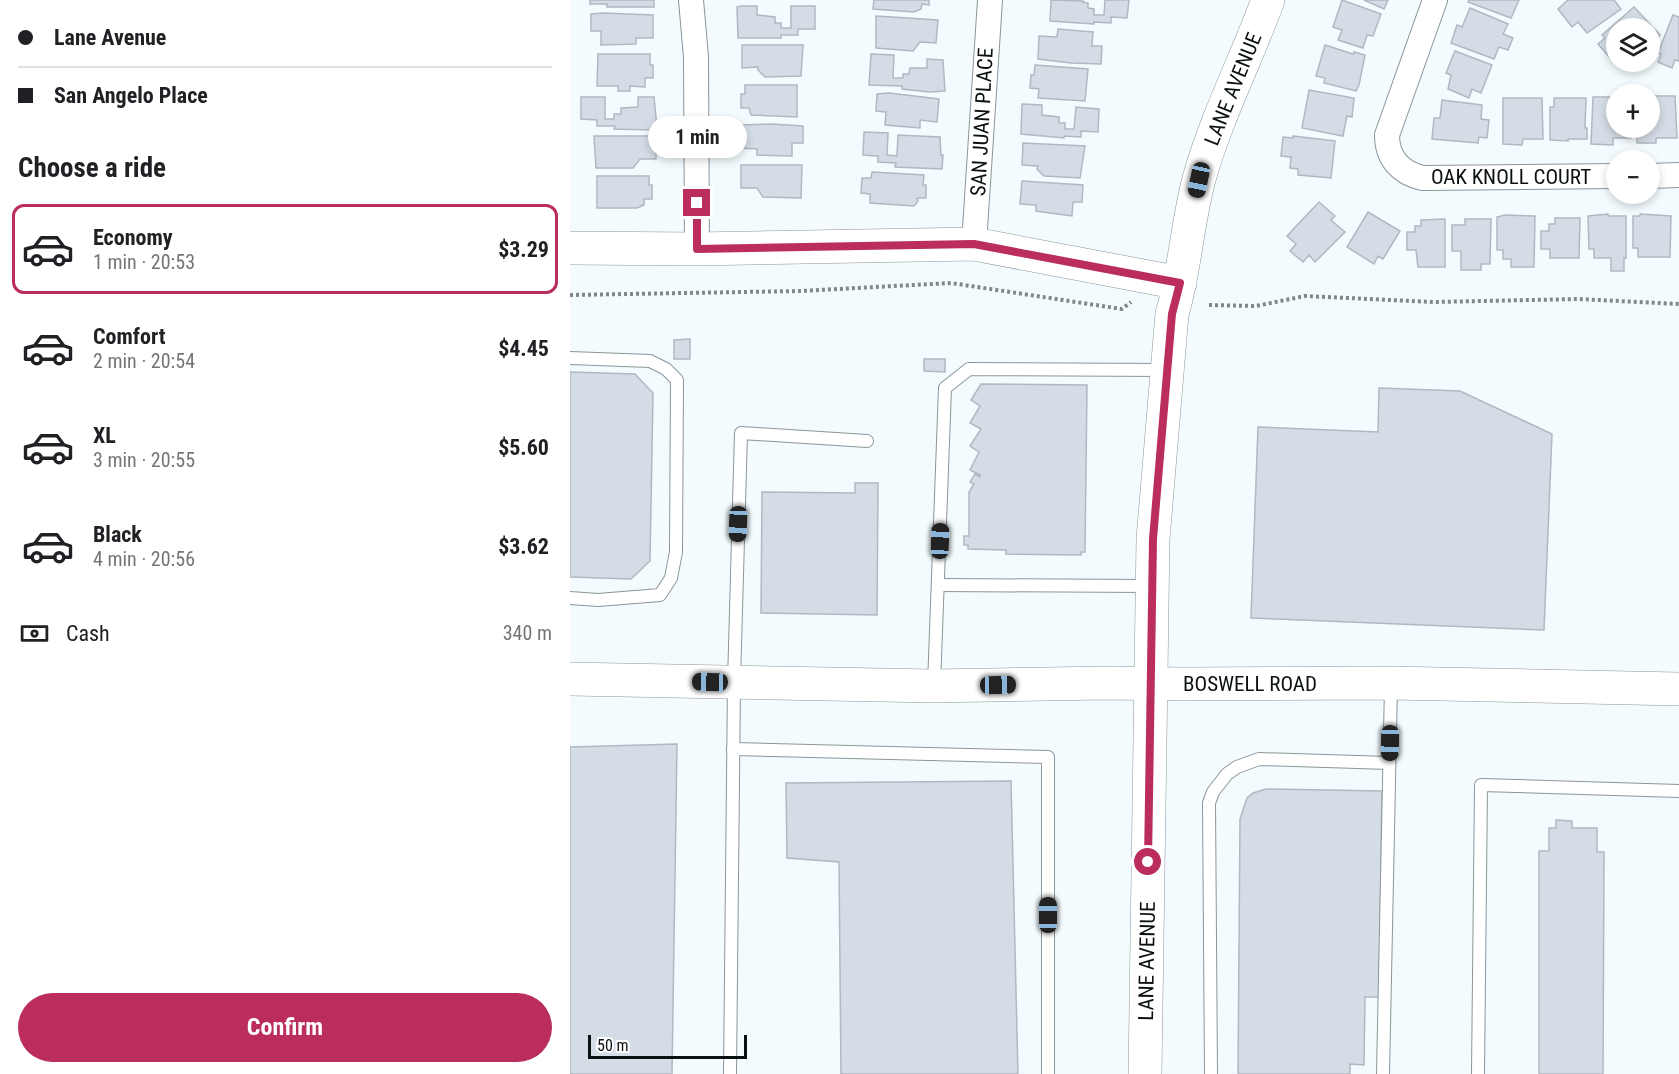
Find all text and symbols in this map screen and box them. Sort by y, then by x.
map controls [1606,18,1660,204]
button: layers [1606,18,1660,72]
text: Lane Avenue [54,25,166,50]
street label: LANE AVENUE [1200,29,1266,149]
street label: SAN JUAN PLACE [966,47,998,197]
text: San Angelo Place [54,83,208,108]
button: + [1606,84,1660,138]
callout: 1 min [648,116,746,158]
text: 1 min [675,125,720,149]
button: − [1606,150,1660,204]
text: Choose a ride [18,152,166,184]
car [1186,161,1212,199]
street label: OAK KNOLL COURT [1431,165,1591,189]
route end [683,189,710,216]
icon: car [21,222,75,276]
text: Economy [93,225,173,250]
text: $3.29 [498,237,549,262]
text: 1 min · 20:53 [93,250,195,274]
icon: car [21,321,75,375]
text: Comfort [93,324,166,349]
text: $4.45 [498,336,549,361]
text: 2 min · 20:54 [93,349,195,373]
icon: car [21,420,75,474]
text: XL [93,423,116,448]
text: $5.60 [498,435,549,460]
text: 3 min · 20:55 [93,448,195,472]
car [728,506,748,542]
icon: car [21,519,75,573]
text: Black [93,522,142,547]
car [930,523,950,559]
text: $3.62 [498,534,549,559]
text: 4 min · 20:56 [93,547,195,571]
icon: cash [18,617,51,650]
text: Cash [66,621,110,646]
text: 340 m [503,621,552,645]
street label: BOSWELL ROAD [1183,672,1317,696]
car [692,673,728,691]
car [980,676,1016,694]
car [1381,725,1399,761]
route start [1134,848,1161,875]
car [1039,897,1057,933]
street label: LANE AVENUE [1134,901,1160,1021]
button: Confirm [18,993,552,1062]
scale bar [588,1032,747,1060]
text: 50 m [597,1036,629,1055]

